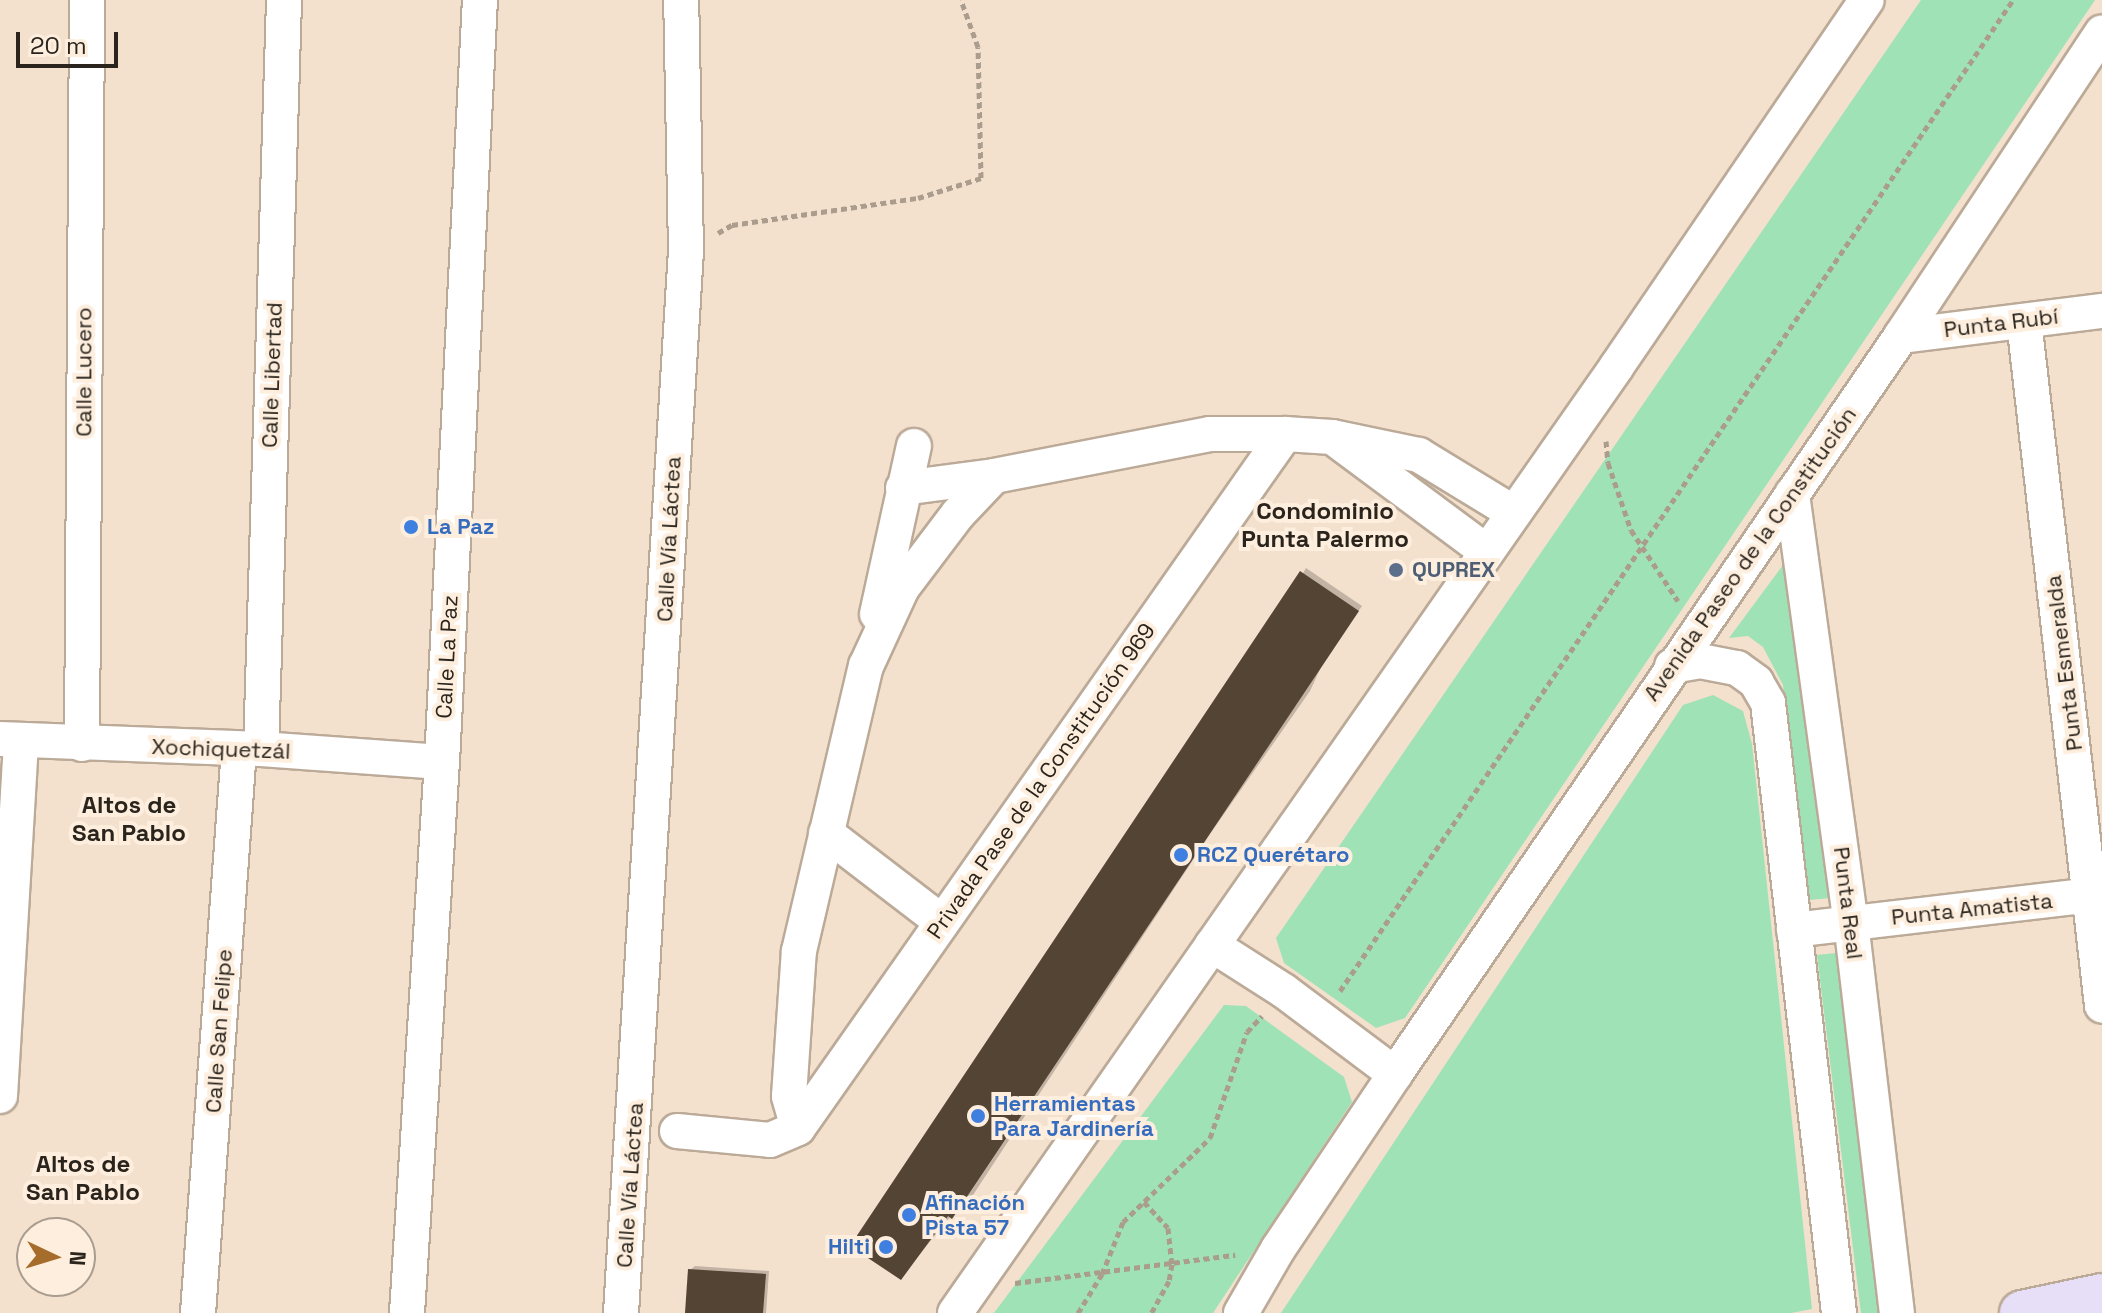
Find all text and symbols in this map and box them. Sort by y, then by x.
scale bar [20,16,122,66]
text: 20 m [30,30,87,61]
street label: Calle Libertad [256,302,288,448]
street label: Punta Rubí [1942,303,2060,343]
street label: Calle Lucero [71,307,97,437]
street label: Avenida Paseo de la Constitución [1638,402,1862,706]
street label: Calle Vía Láctea [651,455,687,623]
district label: Condominio Punta Palermo [1241,497,1409,553]
place label: La Paz [427,514,494,540]
marker: La Paz [402,518,420,536]
place label: QUPREX [1412,557,1495,583]
marker: QUPREX [1387,561,1405,579]
street label: Punta Esmeralda [2040,574,2088,752]
street label: Calle La Paz [431,595,463,719]
street label: Privada Pase de la Constitución 969 [922,618,1160,944]
street label: Xochiquetzál [151,733,291,765]
district label: Altos de San Pablo [72,791,186,847]
place label: RCZ Querétaro [1197,842,1350,868]
street label: Punta Real [1828,845,1868,961]
marker: RCZ Querétaro [1172,846,1190,864]
street label: Punta Amatista [1890,887,2054,931]
street label: Calle San Felipe [200,948,238,1114]
place label: Herramientas Para Jardinería [994,1090,1154,1142]
street label: Calle Vía Láctea [611,1101,649,1269]
marker: Herramientas Para Jardinería [969,1107,987,1125]
district label: Altos de San Pablo [26,1150,140,1206]
place label: Afinación Pista 57 [925,1189,1025,1240]
marker: Afinación Pista 57 [900,1206,918,1224]
north arrow [16,1217,96,1297]
place label: Hilti [828,1234,870,1260]
marker: Hilti [877,1238,895,1256]
text: N [63,1250,92,1267]

